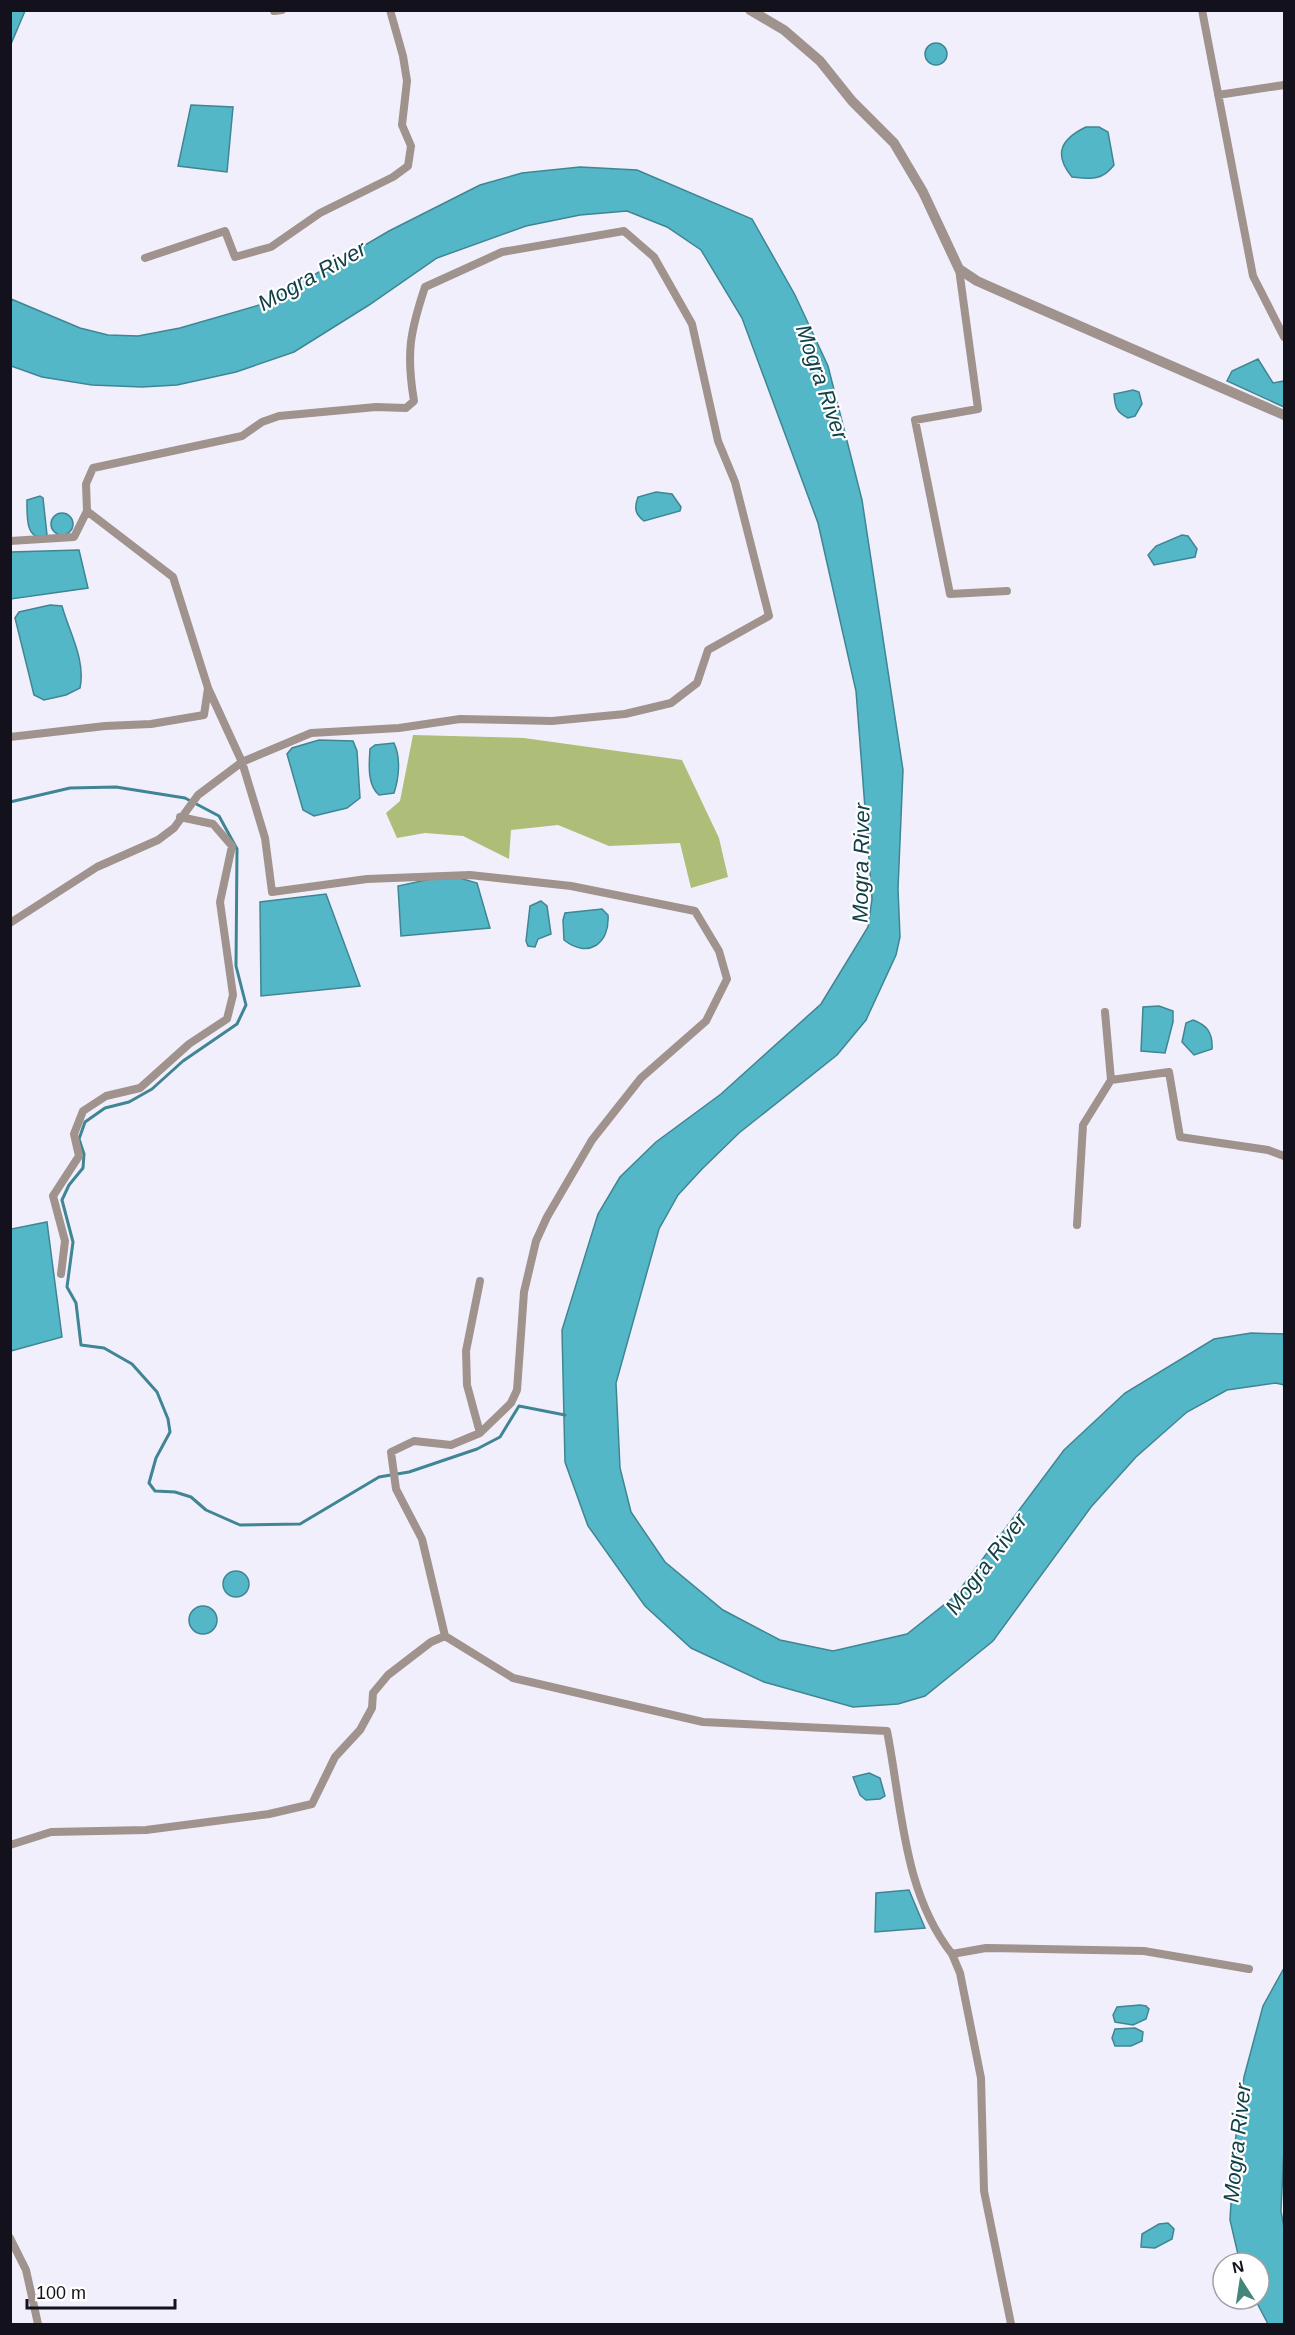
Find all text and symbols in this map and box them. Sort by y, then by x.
water label: Mogra River [254,235,372,316]
water label: Mogra River [791,321,854,444]
water label: Mogra River [847,801,875,923]
water label: Mogra River [940,1507,1033,1619]
water label: Mogra River [1218,2080,1256,2204]
north arrow [1211,2251,1271,2311]
text: N [1231,2257,1245,2276]
scale bar [27,2272,176,2310]
text: 100 m [36,2283,86,2303]

